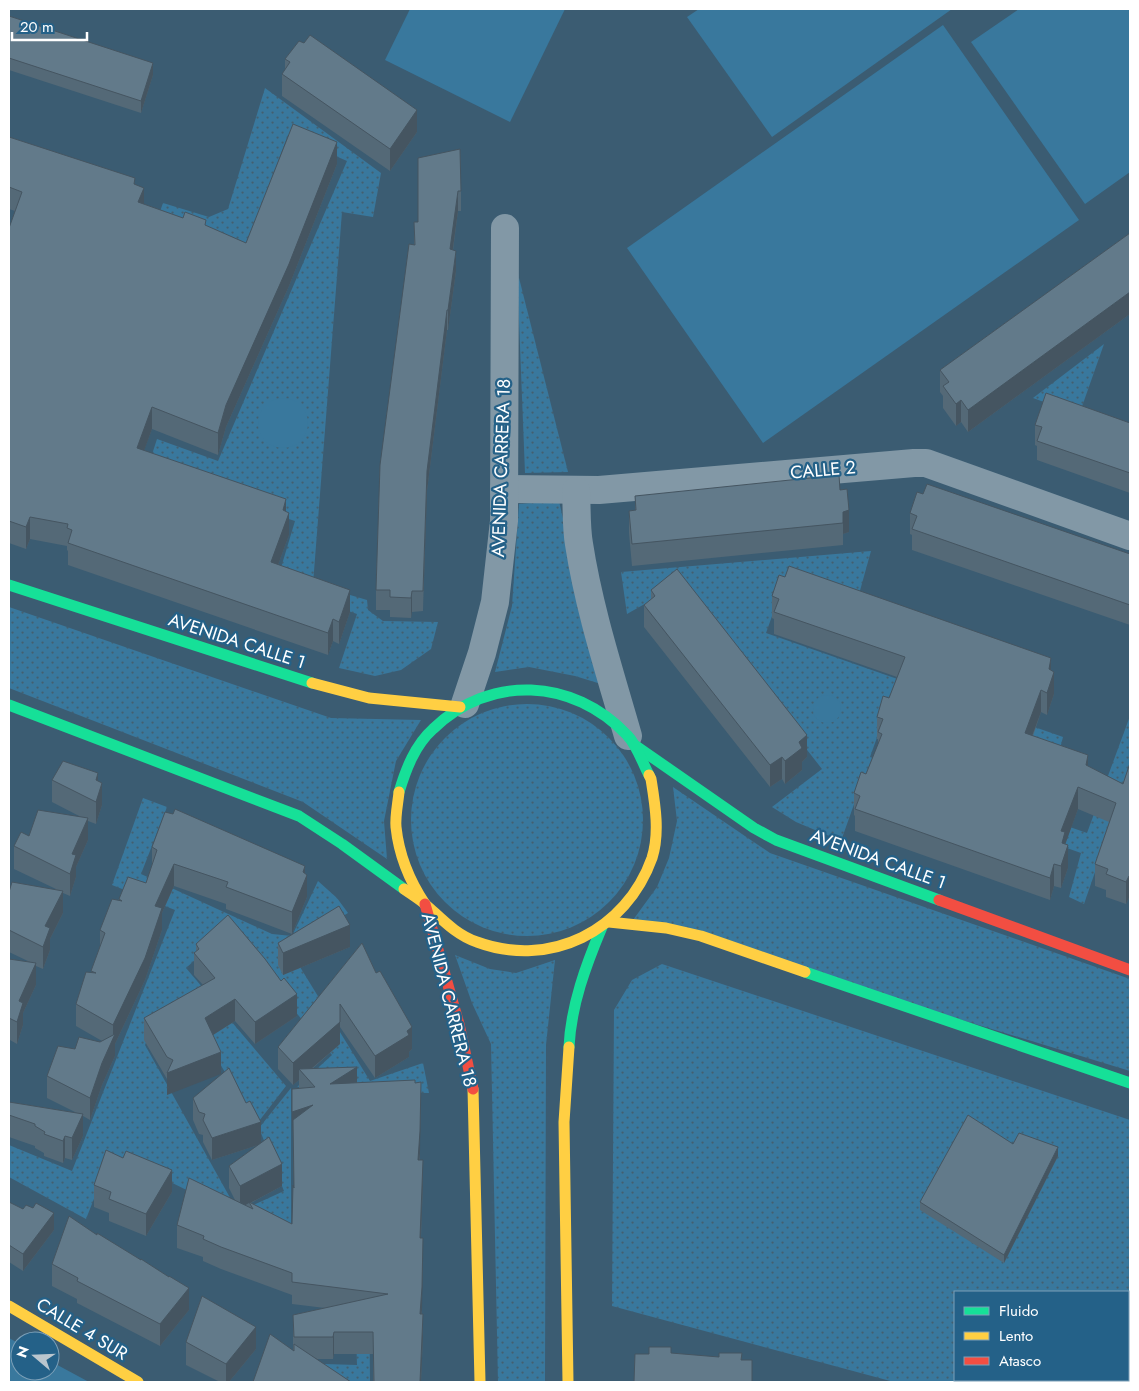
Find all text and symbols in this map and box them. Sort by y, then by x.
scale bar [12,10,88,42]
text: 20 m [20,16,54,38]
street label: AVENIDA CARRERA 18 [485,378,517,558]
street label: CALLE 2 [789,454,857,486]
street label: AVENIDA CALLE 1 [165,607,309,675]
street label: AVENIDA CALLE 1 [806,822,950,896]
street label: AVENIDA CARRERA 18 [415,910,483,1090]
street label: CALLE 4 SUR [31,1291,133,1367]
legend [954,1291,1129,1381]
text: Fluido [999,1300,1038,1322]
text: Lento [999,1325,1033,1347]
north arrow [10,1331,60,1381]
text: N [11,1343,34,1360]
text: Atasco [999,1350,1041,1372]

